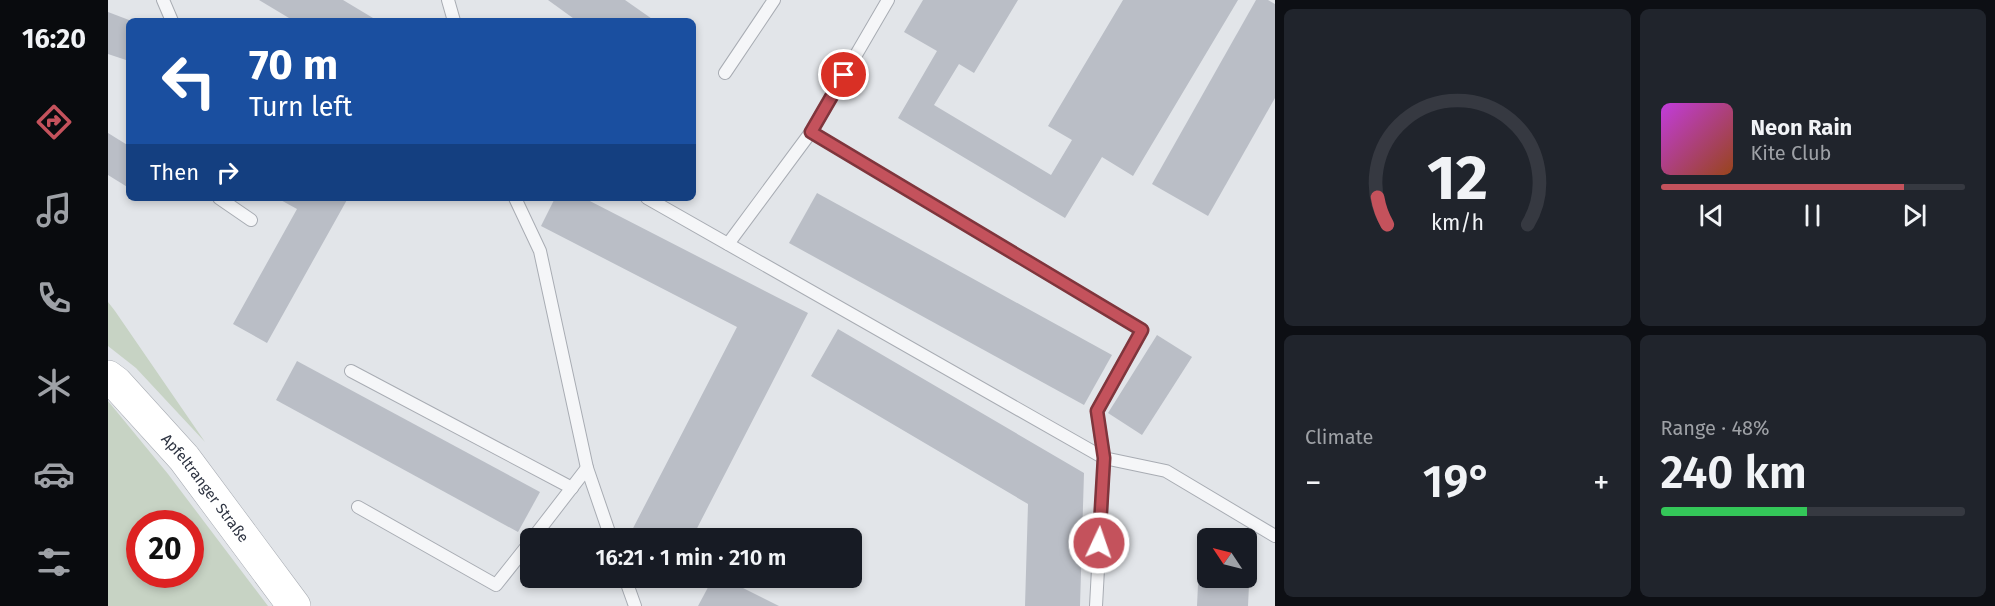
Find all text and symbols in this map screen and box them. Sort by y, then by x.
text: 16:20 [22,23,86,55]
text: 70 m [249,40,338,90]
icon: left [150,42,228,120]
pin [818,49,869,100]
icon: arrive [827,58,860,91]
text: Turn left [249,91,352,123]
icon: directions [33,101,75,143]
text: Neon Rain [1751,114,1852,141]
text: 12 [1427,141,1488,216]
text: Kite Club [1751,141,1831,165]
icon: right [211,156,244,189]
text: Then [150,159,199,186]
icon: music [33,189,75,231]
icon: previous [1695,199,1728,232]
icon: pause [1796,199,1829,232]
icon: next [1898,199,1931,232]
text: km/h [1431,210,1484,236]
icon: phone [33,277,75,319]
icon: climate [33,365,75,407]
text: Range · 48% [1661,416,1770,440]
text: Climate [1305,425,1373,449]
street label: Apfeltranger Straße [158,430,253,546]
text: 240 km [1661,446,1807,500]
icon: car [33,453,75,495]
text: 19° [1423,455,1492,509]
text: − [1305,463,1322,503]
text: + [1593,463,1610,503]
speed limit sign: 20 [126,510,204,588]
position arrow [1067,511,1131,575]
north arrow [1197,528,1257,588]
map controls [1197,528,1257,588]
icon: filters [33,541,75,583]
text: 16:21 · 1 min · 210 m [596,544,786,571]

